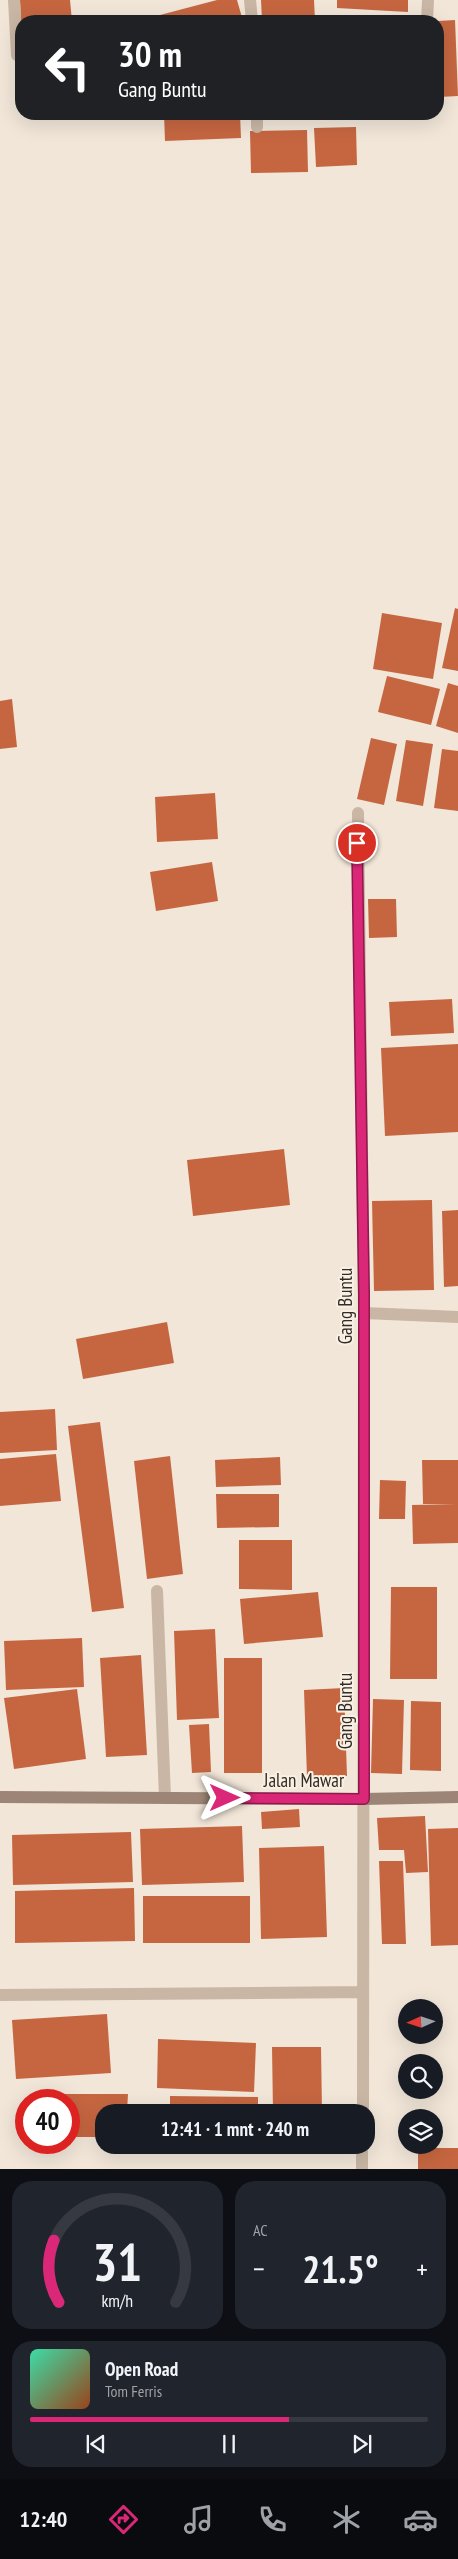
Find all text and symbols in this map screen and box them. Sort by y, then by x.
text: 30 m [118,31,182,77]
icon: left [35,35,100,100]
text: Gang Buntu [118,75,207,103]
pin [336,822,378,864]
icon: arrive [343,829,371,857]
street label: Gang Buntu [333,1268,357,1344]
street label: Gang Buntu [333,1673,357,1749]
street label: Jalan Mawar [263,1768,345,1792]
position arrow [198,1771,250,1823]
north arrow [398,1999,442,2044]
map controls [398,1999,443,2154]
button: search [398,2054,443,2099]
speed limit sign: 40 [15,2089,80,2154]
button: layers [398,2109,443,2154]
text: 12:41 · 1 mnt · 240 m [161,2117,309,2141]
text: AC [253,2220,268,2240]
text: 31 [93,2228,142,2295]
text: 21.5° [302,2244,379,2293]
text: − [253,2250,265,2287]
text: + [416,2250,428,2287]
text: km/h [102,2289,133,2312]
text: Open Road [105,2357,178,2381]
text: Tom Ferris [105,2381,162,2401]
icon: previous [82,2430,110,2458]
icon: pause [215,2430,243,2458]
icon: next [348,2430,376,2458]
icon: directions [106,2502,141,2537]
icon: music [181,2502,216,2537]
icon: phone [255,2502,290,2537]
icon: climate [329,2502,364,2537]
icon: car [403,2502,438,2537]
text: 12:40 [20,2505,67,2533]

